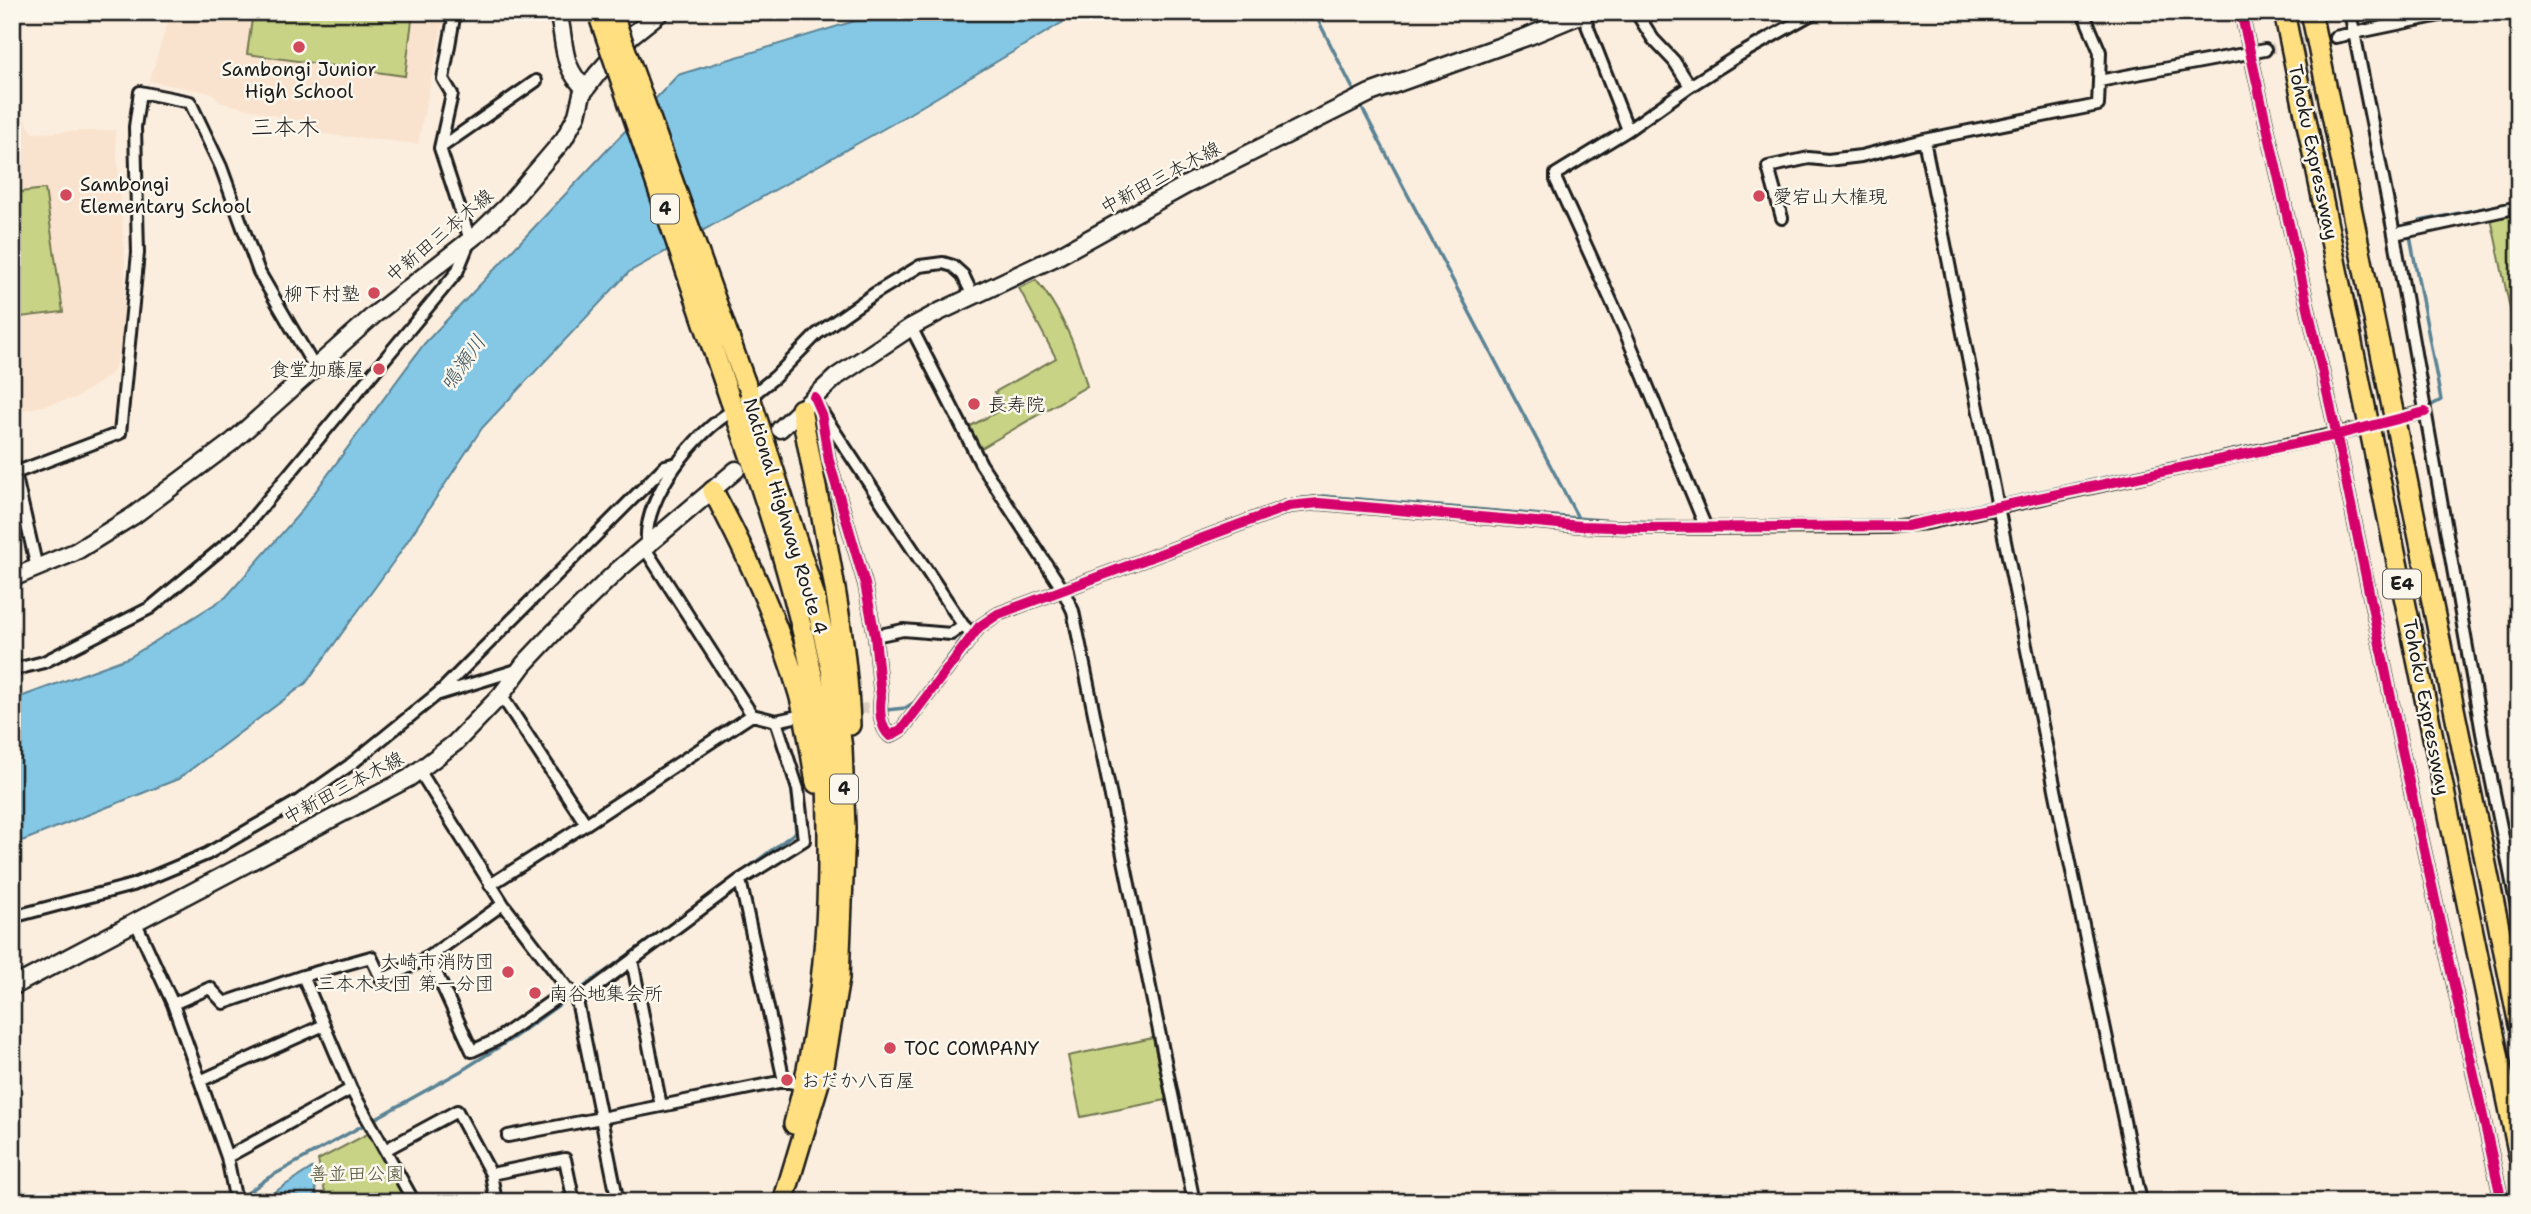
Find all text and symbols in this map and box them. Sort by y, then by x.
marker: Sambongi Junior High School [291,39,307,55]
place label: Sambongi Junior High School [222,57,376,104]
street label: Tohoku Expressway [2283,62,2344,242]
district label: 三本木 [251,112,320,142]
street label: 中新田三本木線 [1096,135,1225,220]
place label: Sambongi Elementary School [80,172,251,219]
street label: 中新田三本木線 [380,183,498,288]
place label: 愛宕山大権現 [1773,184,1887,209]
marker: Sambongi Elementary School [58,187,74,203]
marker: 愛宕山大権現 [1751,188,1767,204]
road number: 4 [651,194,679,224]
place label: 柳下村塾 [284,281,360,306]
marker: 柳下村塾 [366,285,382,301]
water label: 鳴瀬川 [433,329,493,397]
place label: 食堂加藤屋 [270,357,365,382]
marker: 食堂加藤屋 [371,361,387,377]
place label: 長寿院 [988,392,1045,417]
street label: National Highway Route 4 [738,395,833,637]
marker: 長寿院 [966,396,982,412]
road number: E4 [2383,570,2421,598]
street label: Tohoku Expressway [2397,617,2456,797]
street label: 中新田三本木線 [279,745,408,830]
road number: 4 [830,774,858,804]
place label: 大崎市消防団 三本木支団 第一分団 [317,949,494,996]
marker: 大崎市消防団 三本木支団 第一分団 [500,964,516,980]
place label: 南谷地集会所 [549,981,663,1006]
marker: 南谷地集会所 [527,985,543,1001]
place label: TOC COMPANY [904,1036,1040,1061]
marker: TOC COMPANY [882,1040,898,1056]
place label: おだか八百屋 [801,1068,915,1093]
marker: おだか八百屋 [779,1072,795,1088]
park label: 善並田公園 [309,1161,405,1186]

